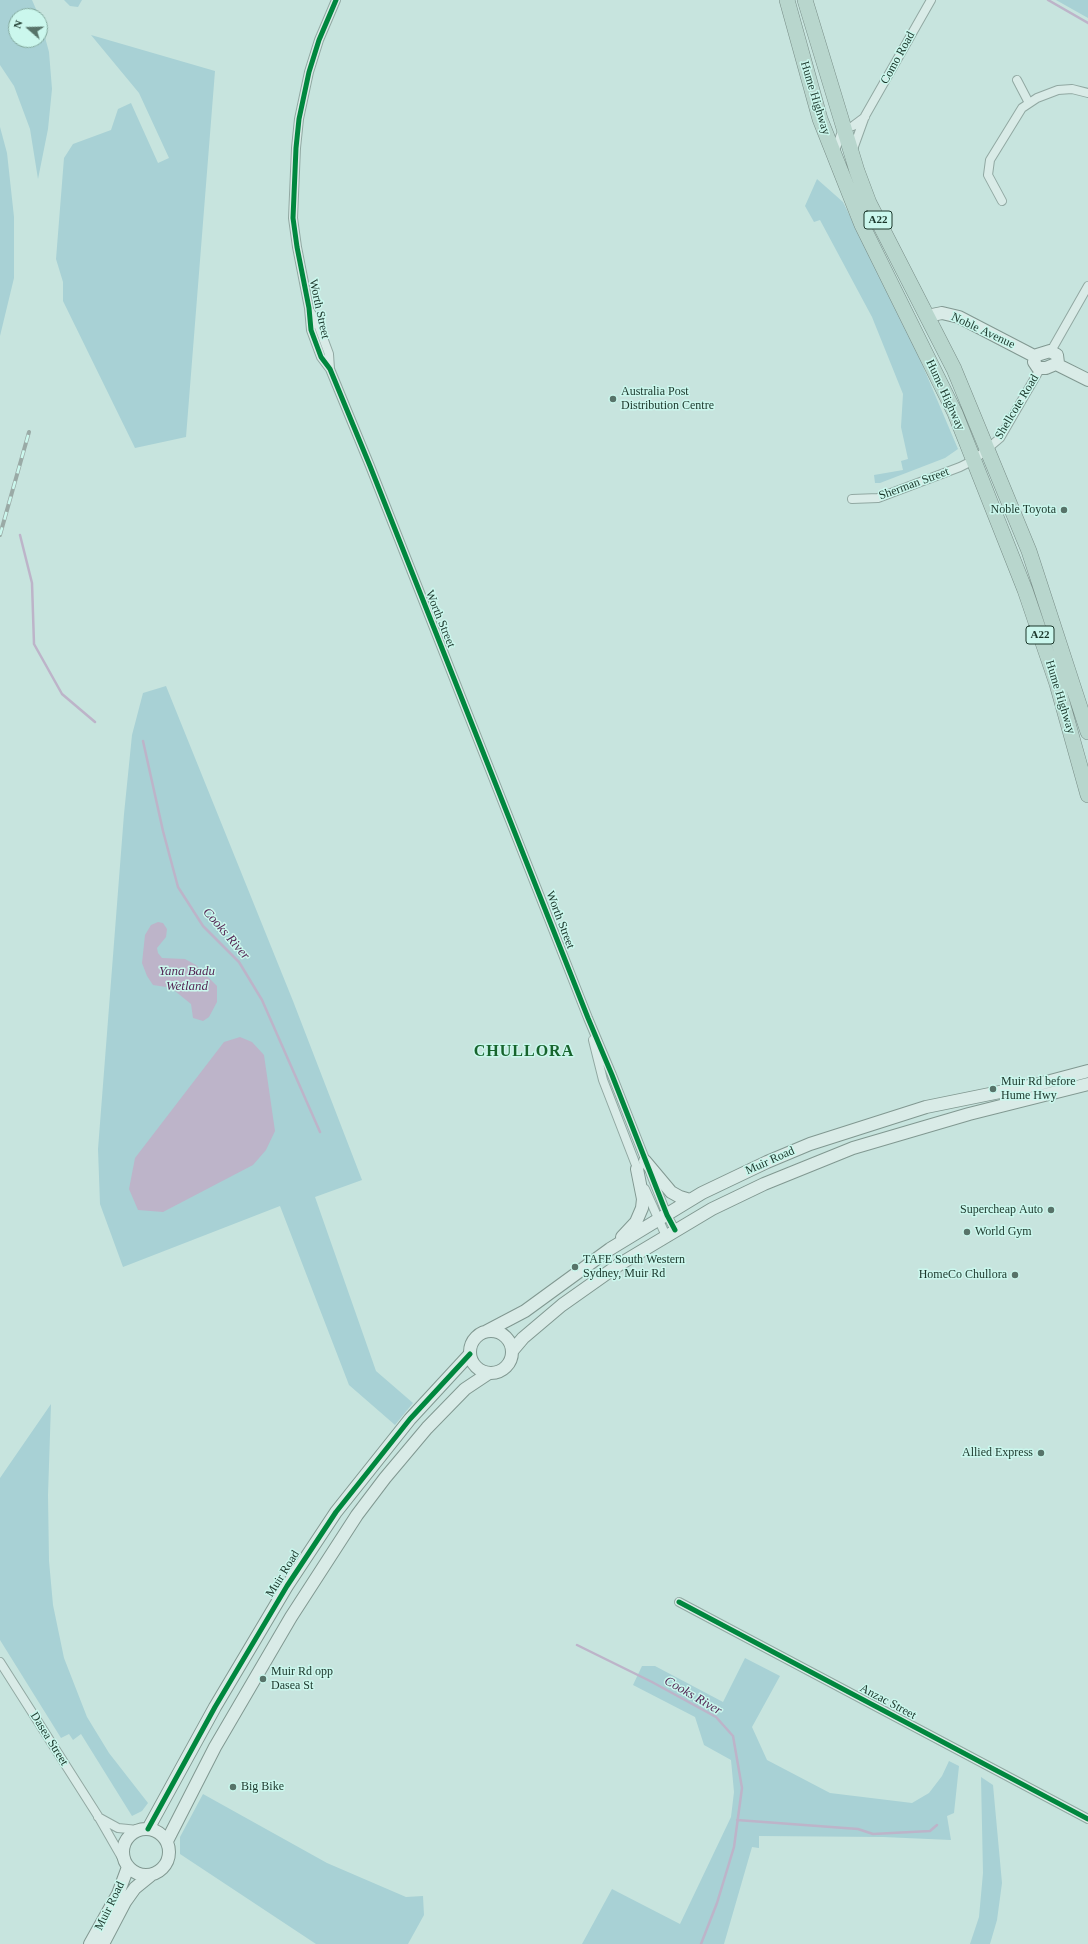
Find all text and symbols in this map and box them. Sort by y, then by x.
north arrow [8,8,48,48]
text: N [11,18,25,30]
street label: Como Road [878,29,918,87]
street label: Hume Highway [797,59,833,137]
road number: A22 [864,211,892,229]
street label: Worth Street [306,278,332,340]
street label: Noble Avenue [949,310,1017,352]
street label: Hume Highway [922,357,968,433]
street label: Shellcote Road [992,372,1042,442]
place label: Australia Post Distribution Centre [621,385,714,413]
marker: Australia Post Distribution Centre [608,394,618,404]
street label: Sherman Street [877,465,951,503]
place label: Noble Toyota [991,503,1056,517]
marker: Noble Toyota [1059,505,1069,515]
street label: Worth Street [422,588,458,650]
road number: A22 [1026,626,1054,644]
street label: Hume Highway [1042,658,1078,736]
street label: Worth Street [542,889,578,951]
water label: Cooks River [199,905,253,963]
water label: Yana Badu Wetland [159,964,215,995]
district label: CHULLORA [474,1042,574,1062]
place label: Muir Rd before Hume Hwy [1001,1075,1076,1103]
marker: Muir Rd before Hume Hwy [988,1084,998,1094]
street label: Muir Road [743,1144,797,1178]
place label: Supercheap Auto [960,1203,1043,1217]
marker: Supercheap Auto [1046,1205,1056,1215]
place label: World Gym [975,1225,1032,1239]
marker: World Gym [962,1227,972,1237]
place label: TAFE South Western Sydney, Muir Rd [583,1253,685,1281]
marker: TAFE South Western Sydney, Muir Rd [570,1262,580,1272]
place label: HomeCo Chullora [919,1268,1007,1282]
marker: HomeCo Chullora [1010,1270,1020,1280]
place label: Allied Express [962,1446,1033,1460]
marker: Allied Express [1036,1448,1046,1458]
street label: Muir Road [263,1548,303,1600]
place label: Muir Rd opp Dasea St [271,1665,333,1693]
water label: Cooks River [661,1673,725,1719]
marker: Muir Rd opp Dasea St [258,1674,268,1684]
street label: Anzac Street [857,1681,919,1723]
street label: Dasea Street [27,1710,71,1768]
place label: Big Bike [241,1780,284,1794]
marker: Big Bike [228,1782,238,1792]
street label: Muir Road [92,1879,128,1933]

